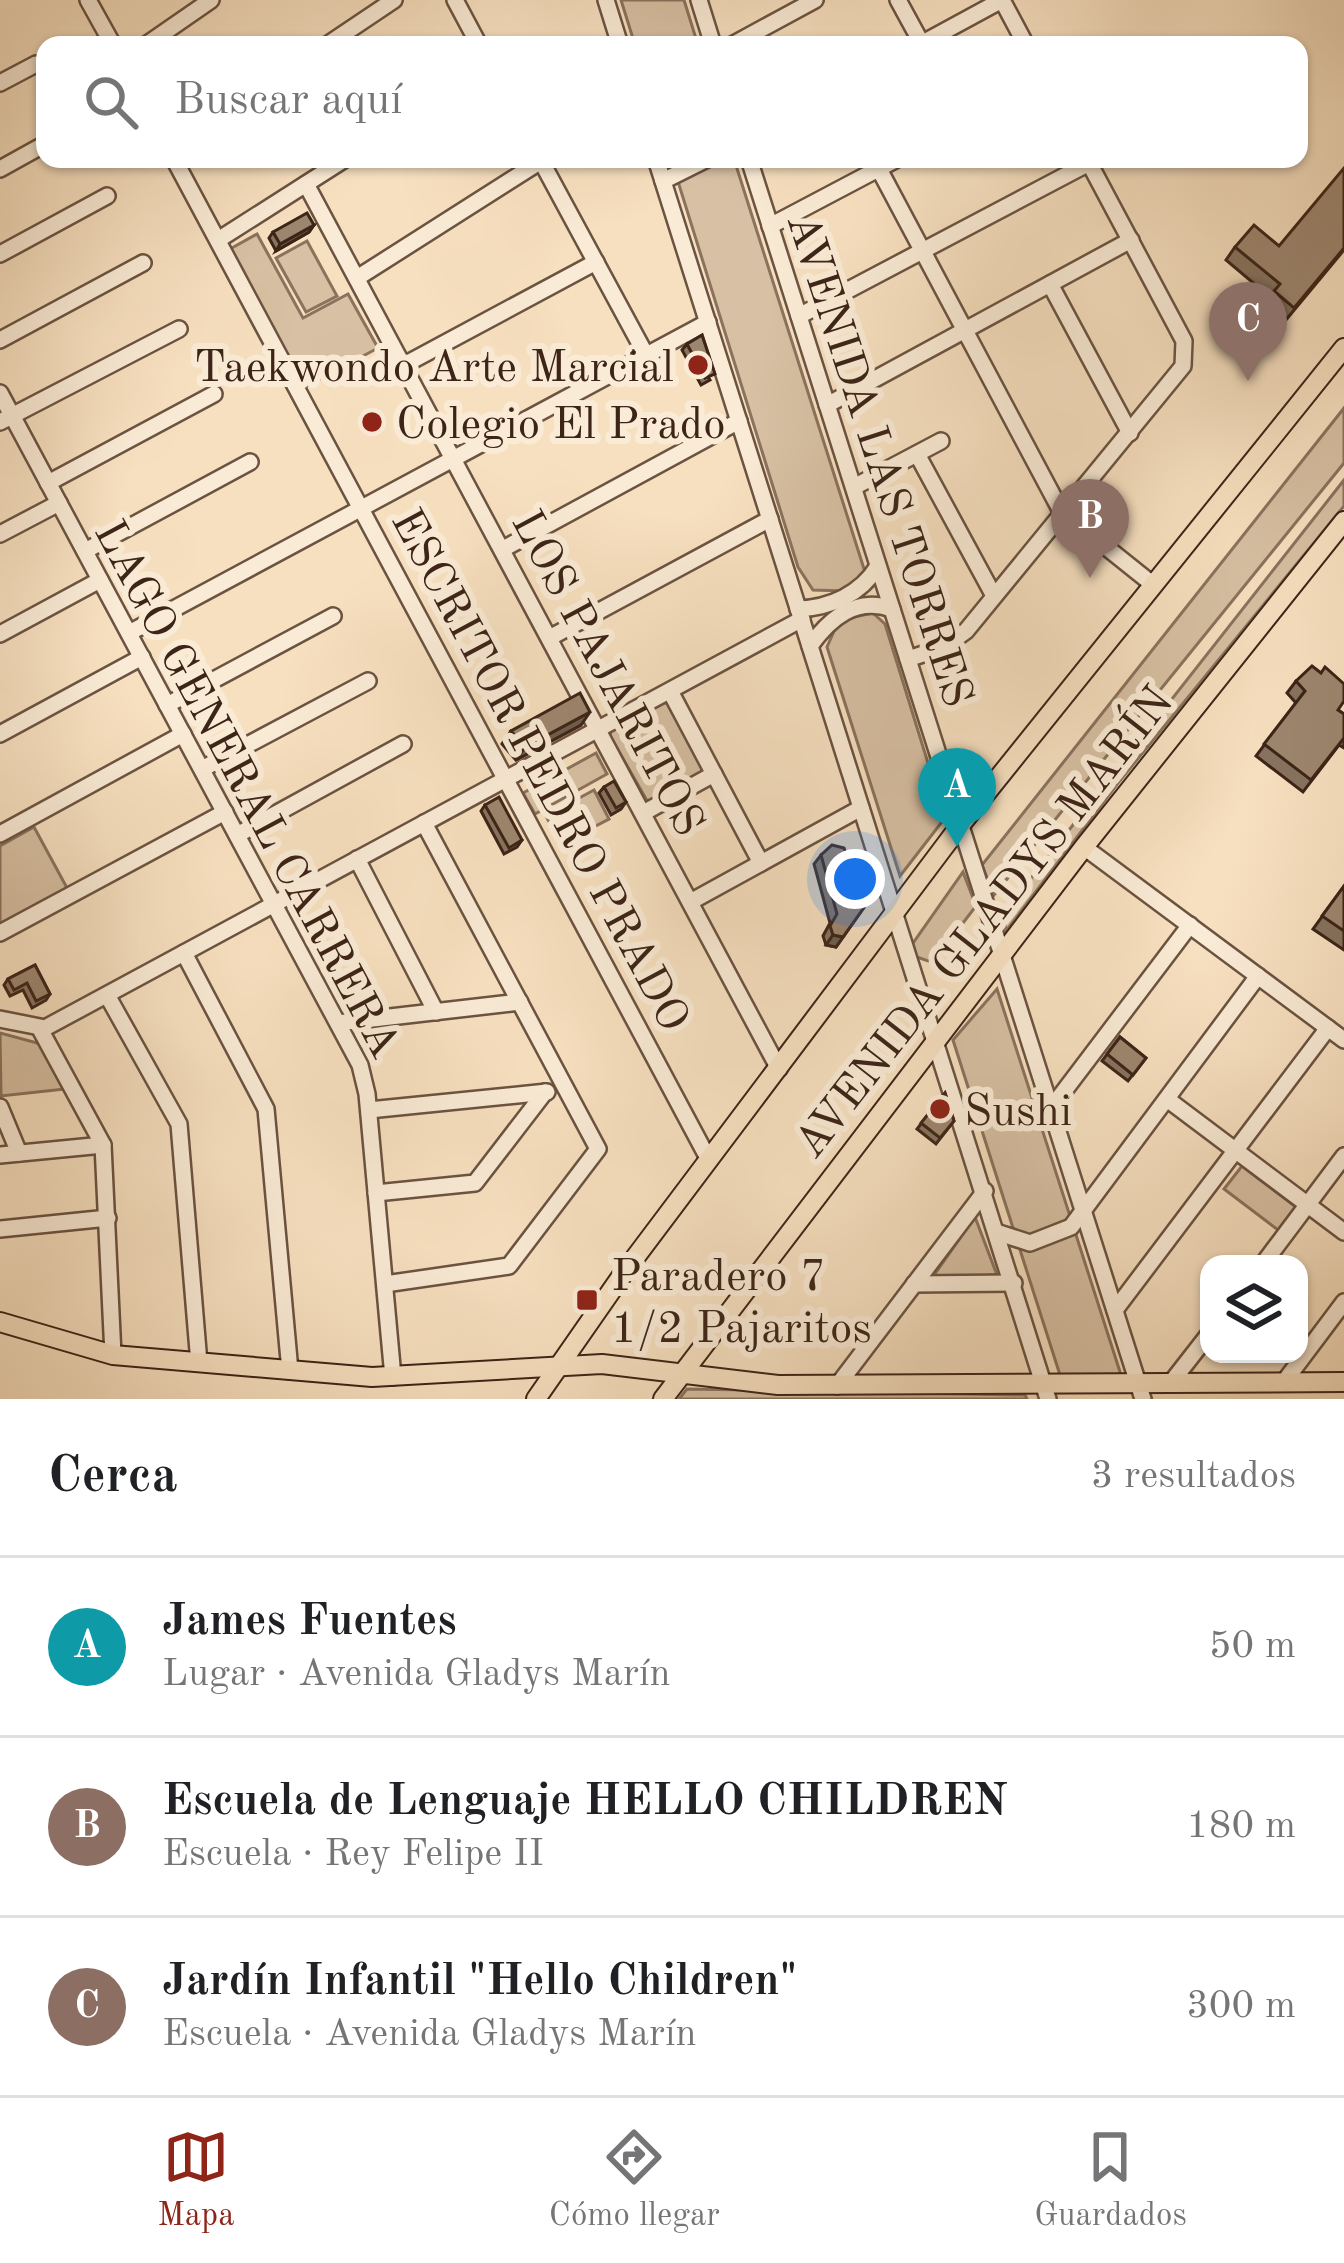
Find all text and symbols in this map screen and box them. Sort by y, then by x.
search box [36,36,1308,168]
icon: search [78,69,144,135]
text: Buscar aquí [174,79,403,124]
street label: AVENIDA LAS TORRES [777,208,979,713]
pin: C [1209,282,1287,381]
place label: Taekwondo Arte Marcial [194,347,674,392]
marker: Taekwondo Arte Marcial [685,352,711,378]
place label: Colegio El Prado [396,404,726,449]
marker: Colegio El Prado [359,409,385,435]
pin: B [1051,479,1129,578]
street label: ESCRITOR PEDRO PRADO [381,503,695,1040]
street label: LOS PAJARITOS [501,504,711,844]
street label: LAGO GENERAL CARRERA [84,514,406,1066]
street label: AVENIDA GLADYS MARÍN [781,674,1183,1168]
pin: A [918,748,996,847]
your location [825,849,885,909]
place label: Sushi [964,1091,1072,1136]
marker: Sushi [927,1096,953,1122]
map controls [1200,1255,1308,1363]
button: layers [1200,1255,1308,1363]
place label: Paradero 7 1/2 Pajaritos [611,1256,872,1353]
marker: Paradero 7 1/2 Pajaritos [574,1287,600,1313]
text: Cerca [48,1452,178,1503]
text: 3 resultados [1091,1457,1296,1496]
text: James Fuentes [162,1600,456,1645]
text: A [72,1627,102,1666]
text: 50 m [1209,1627,1296,1666]
text: Lugar · Avenida Gladys Marín [162,1655,670,1694]
text: Escuela de Lenguaje HELLO CHILDREN [162,1780,1007,1825]
text: B [73,1807,101,1846]
text: 180 m [1186,1807,1296,1846]
text: Escuela · Rey Felipe II [162,1835,544,1874]
text: Jardín Infantil "Hello Children" [162,1960,797,2005]
text: C [74,1987,100,2026]
text: 300 m [1186,1987,1296,2026]
text: Escuela · Avenida Gladys Marín [162,2015,697,2054]
tab: Mapa [157,2124,235,2237]
tab: Cómo llegar [549,2124,720,2237]
tab: Guardados [1034,2124,1187,2237]

